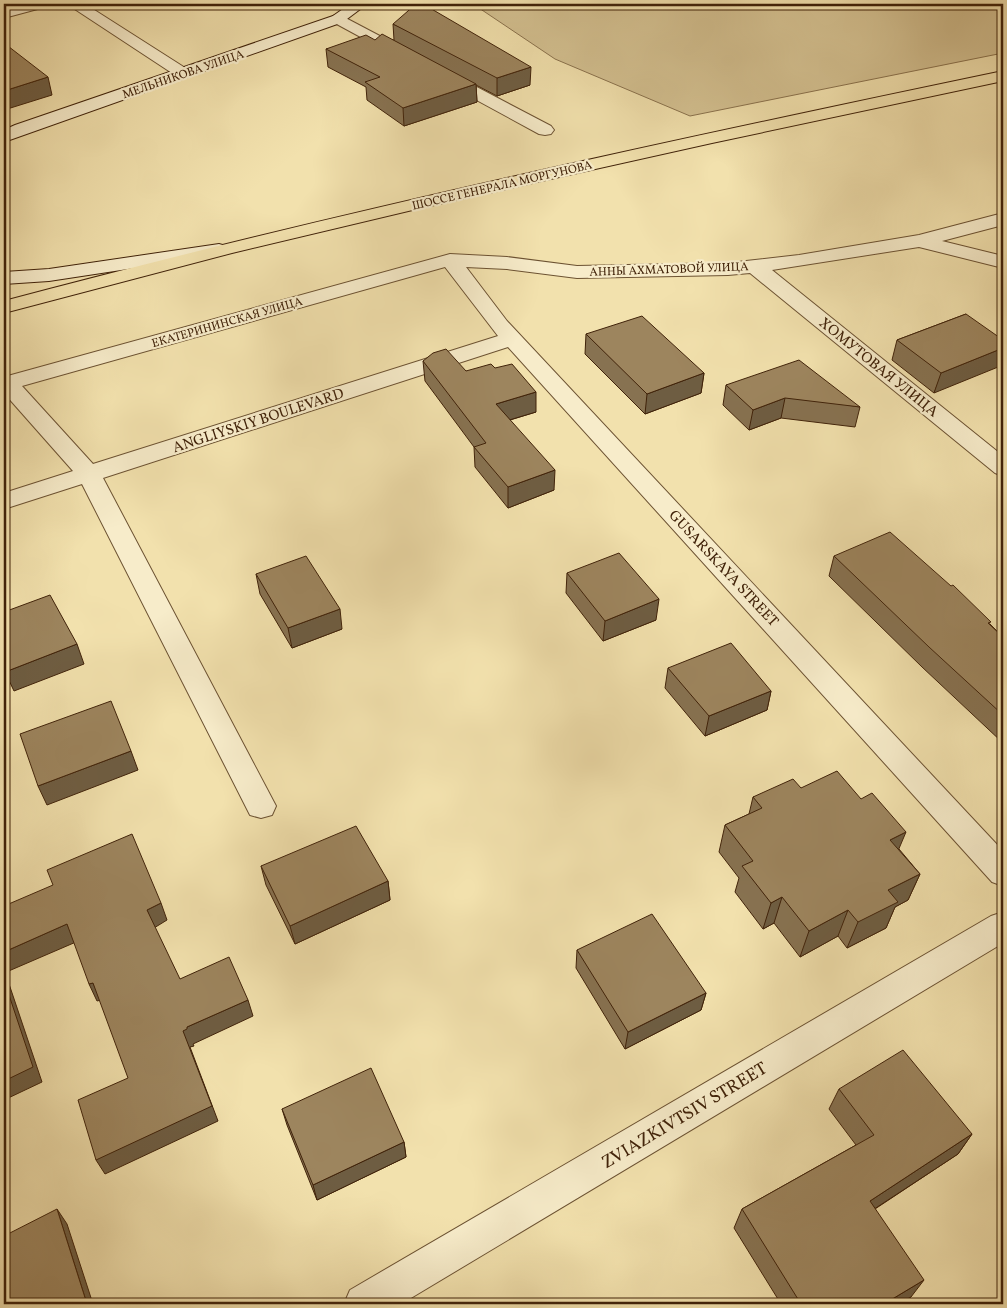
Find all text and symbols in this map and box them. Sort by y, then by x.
street label: МЕЛЬНИКОВА УЛИЦА [120,46,247,103]
street label: ШОССЕ ГЕНЕРАЛА МОРГУНОВА [411,157,594,215]
street label: АННЫ АХМАТОВОЙ УЛИЦА [589,258,749,281]
street label: ЕКАТЕРИНИНСКАЯ УЛИЦА [150,294,305,352]
street label: ХОМУТОВАЯ УЛИЦА [814,313,943,423]
street label: ANGLIYSKIY BOULEVARD [170,384,347,459]
street label: GUSARSKAYA STREET [663,506,783,632]
street label: ZVIAZKIVTSIV STREET [597,1057,773,1176]

